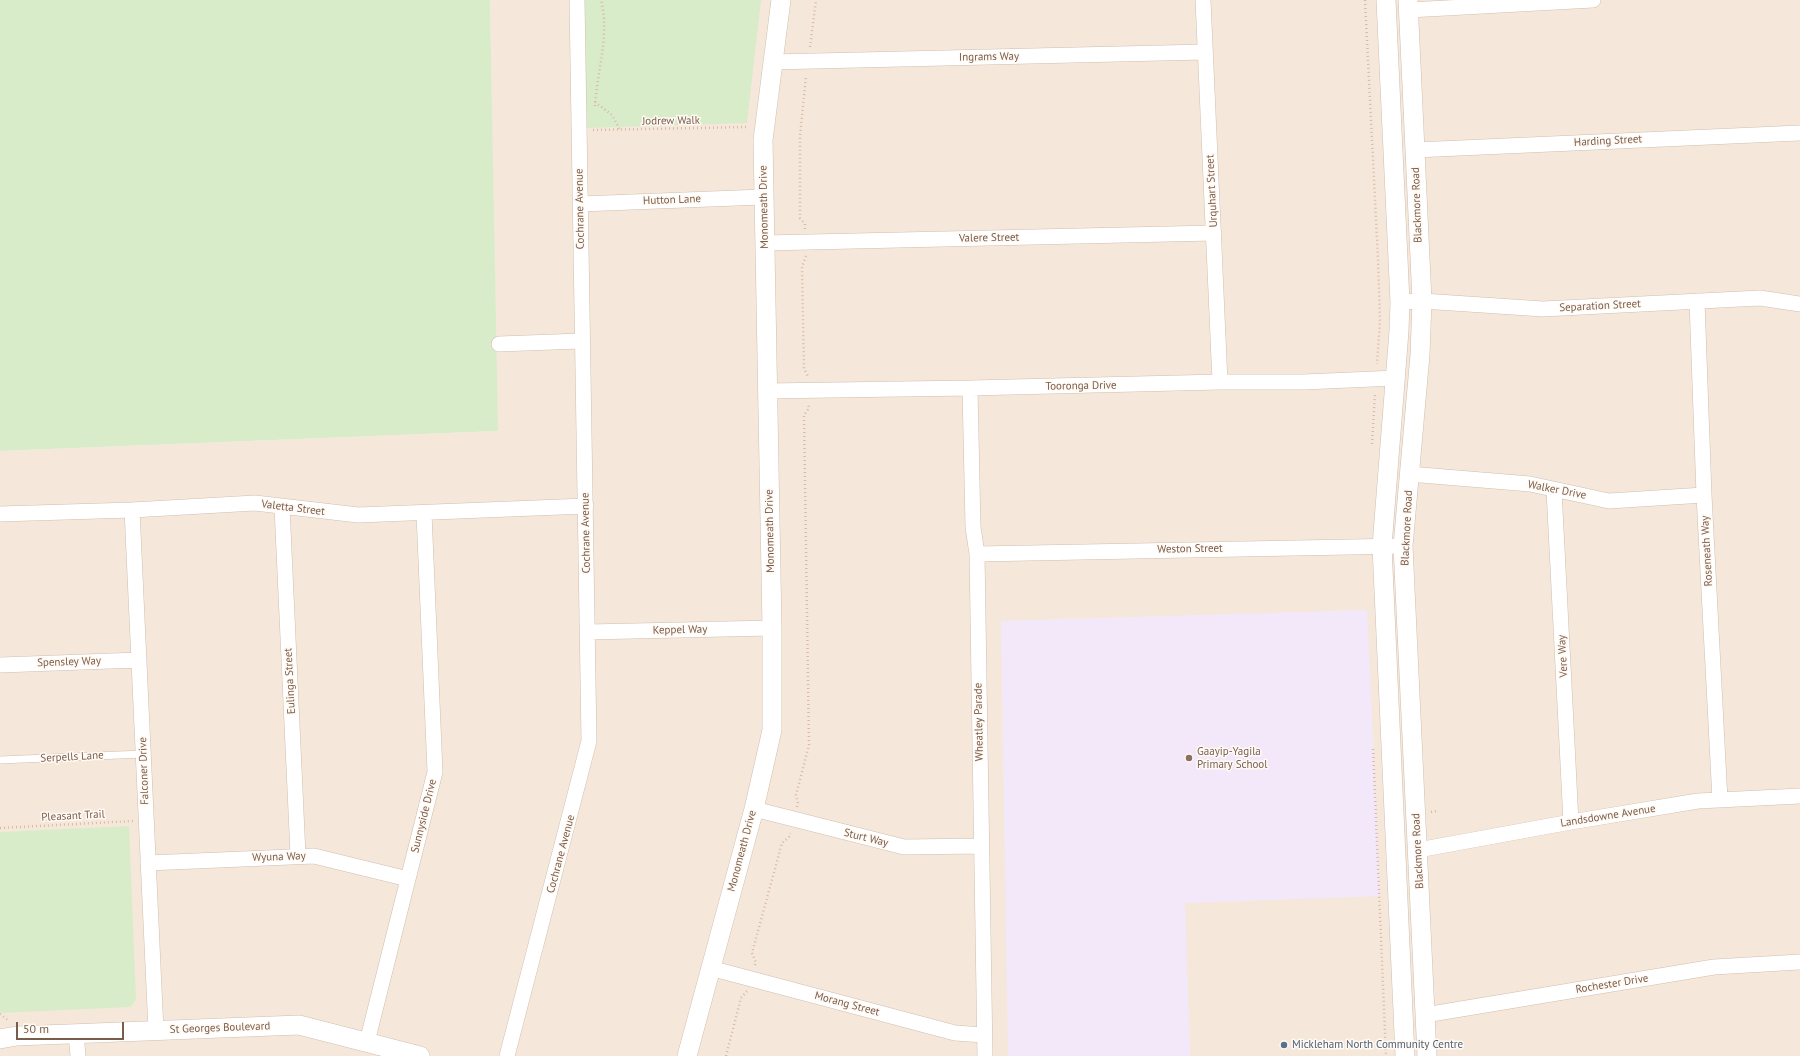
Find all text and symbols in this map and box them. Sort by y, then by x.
street label: Ingrams Way [959,50,1019,64]
street label: Jodrew Walk [642,114,700,128]
street label: Harding Street [1573,133,1643,149]
street label: Urquhart Street [1203,154,1221,228]
street label: Monomeath Drive [757,165,771,249]
street label: Blackmore Road [1409,167,1425,243]
street label: Cochrane Avenue [573,168,587,250]
street label: Hutton Lane [643,192,701,208]
street label: Valere Street [959,231,1019,245]
street label: Separation Street [1559,297,1641,315]
street label: Tooronga Drive [1045,379,1117,393]
street label: Walker Drive [1527,478,1587,502]
street label: Monomeath Drive [763,489,777,573]
street label: Blackmore Road [1398,490,1416,566]
street label: Cochrane Avenue [579,492,593,574]
street label: Valetta Street [260,498,326,518]
street label: Roseneath Way [1699,515,1715,587]
street label: Weston Street [1157,542,1223,556]
street label: Keppel Way [653,623,707,637]
street label: Vere Way [1555,634,1571,678]
street label: Eulinga Street [282,648,298,714]
street label: Spensley Way [37,654,101,670]
street label: Wheatley Parade [972,683,986,761]
street label: Falconer Drive [136,737,152,805]
place label: Gaayip-Yagila Primary School [1197,745,1267,771]
street label: Serpells Lane [40,749,104,765]
marker: Gaayip-Yagila Primary School [1184,753,1194,763]
street label: Sunnyside Drive [408,778,440,854]
street label: Landsdowne Avenue [1559,802,1657,830]
street label: Pleasant Trail [41,808,105,824]
street label: Monomeath Drive [725,809,759,893]
street label: Cochrane Avenue [544,813,578,895]
street label: Blackmore Road [1409,813,1427,889]
street label: Sturt Way [842,826,890,850]
street label: Wyuna Way [252,849,306,865]
street label: Rochester Drive [1575,972,1649,996]
street label: Morang Street [813,989,881,1019]
scale bar [18,1014,126,1040]
street label: St Georges Boulevard [169,1020,271,1036]
text: 50 m [23,1021,49,1036]
place label: Mickleham North Community Centre [1292,1038,1463,1052]
marker: Mickleham North Community Centre [1279,1040,1289,1050]

